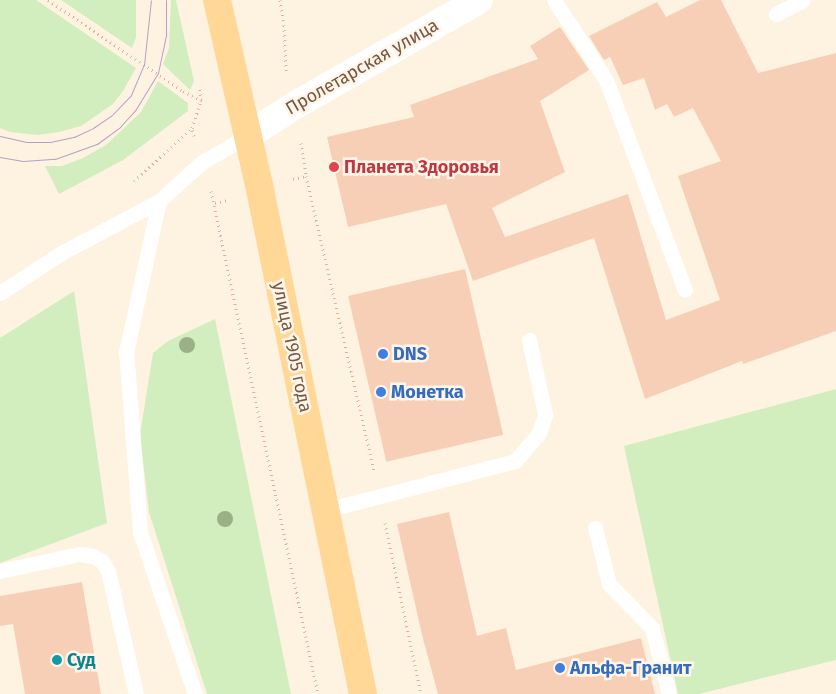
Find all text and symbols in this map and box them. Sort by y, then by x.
street label: Пролетарская улица [282,14,442,120]
place label: Планета Здоровья [344,156,499,178]
marker: Планета Здоровья [328,161,340,173]
street label: улица 1905 года [268,279,316,415]
place label: DNS [393,343,427,365]
marker: DNS [377,348,389,360]
place label: Монетка [391,381,464,403]
marker: Монетка [375,386,387,398]
place label: Суд [67,649,95,671]
marker: Суд [51,654,63,666]
place label: Альфа-Гранит [570,657,692,679]
marker: Альфа-Гранит [554,662,566,674]

